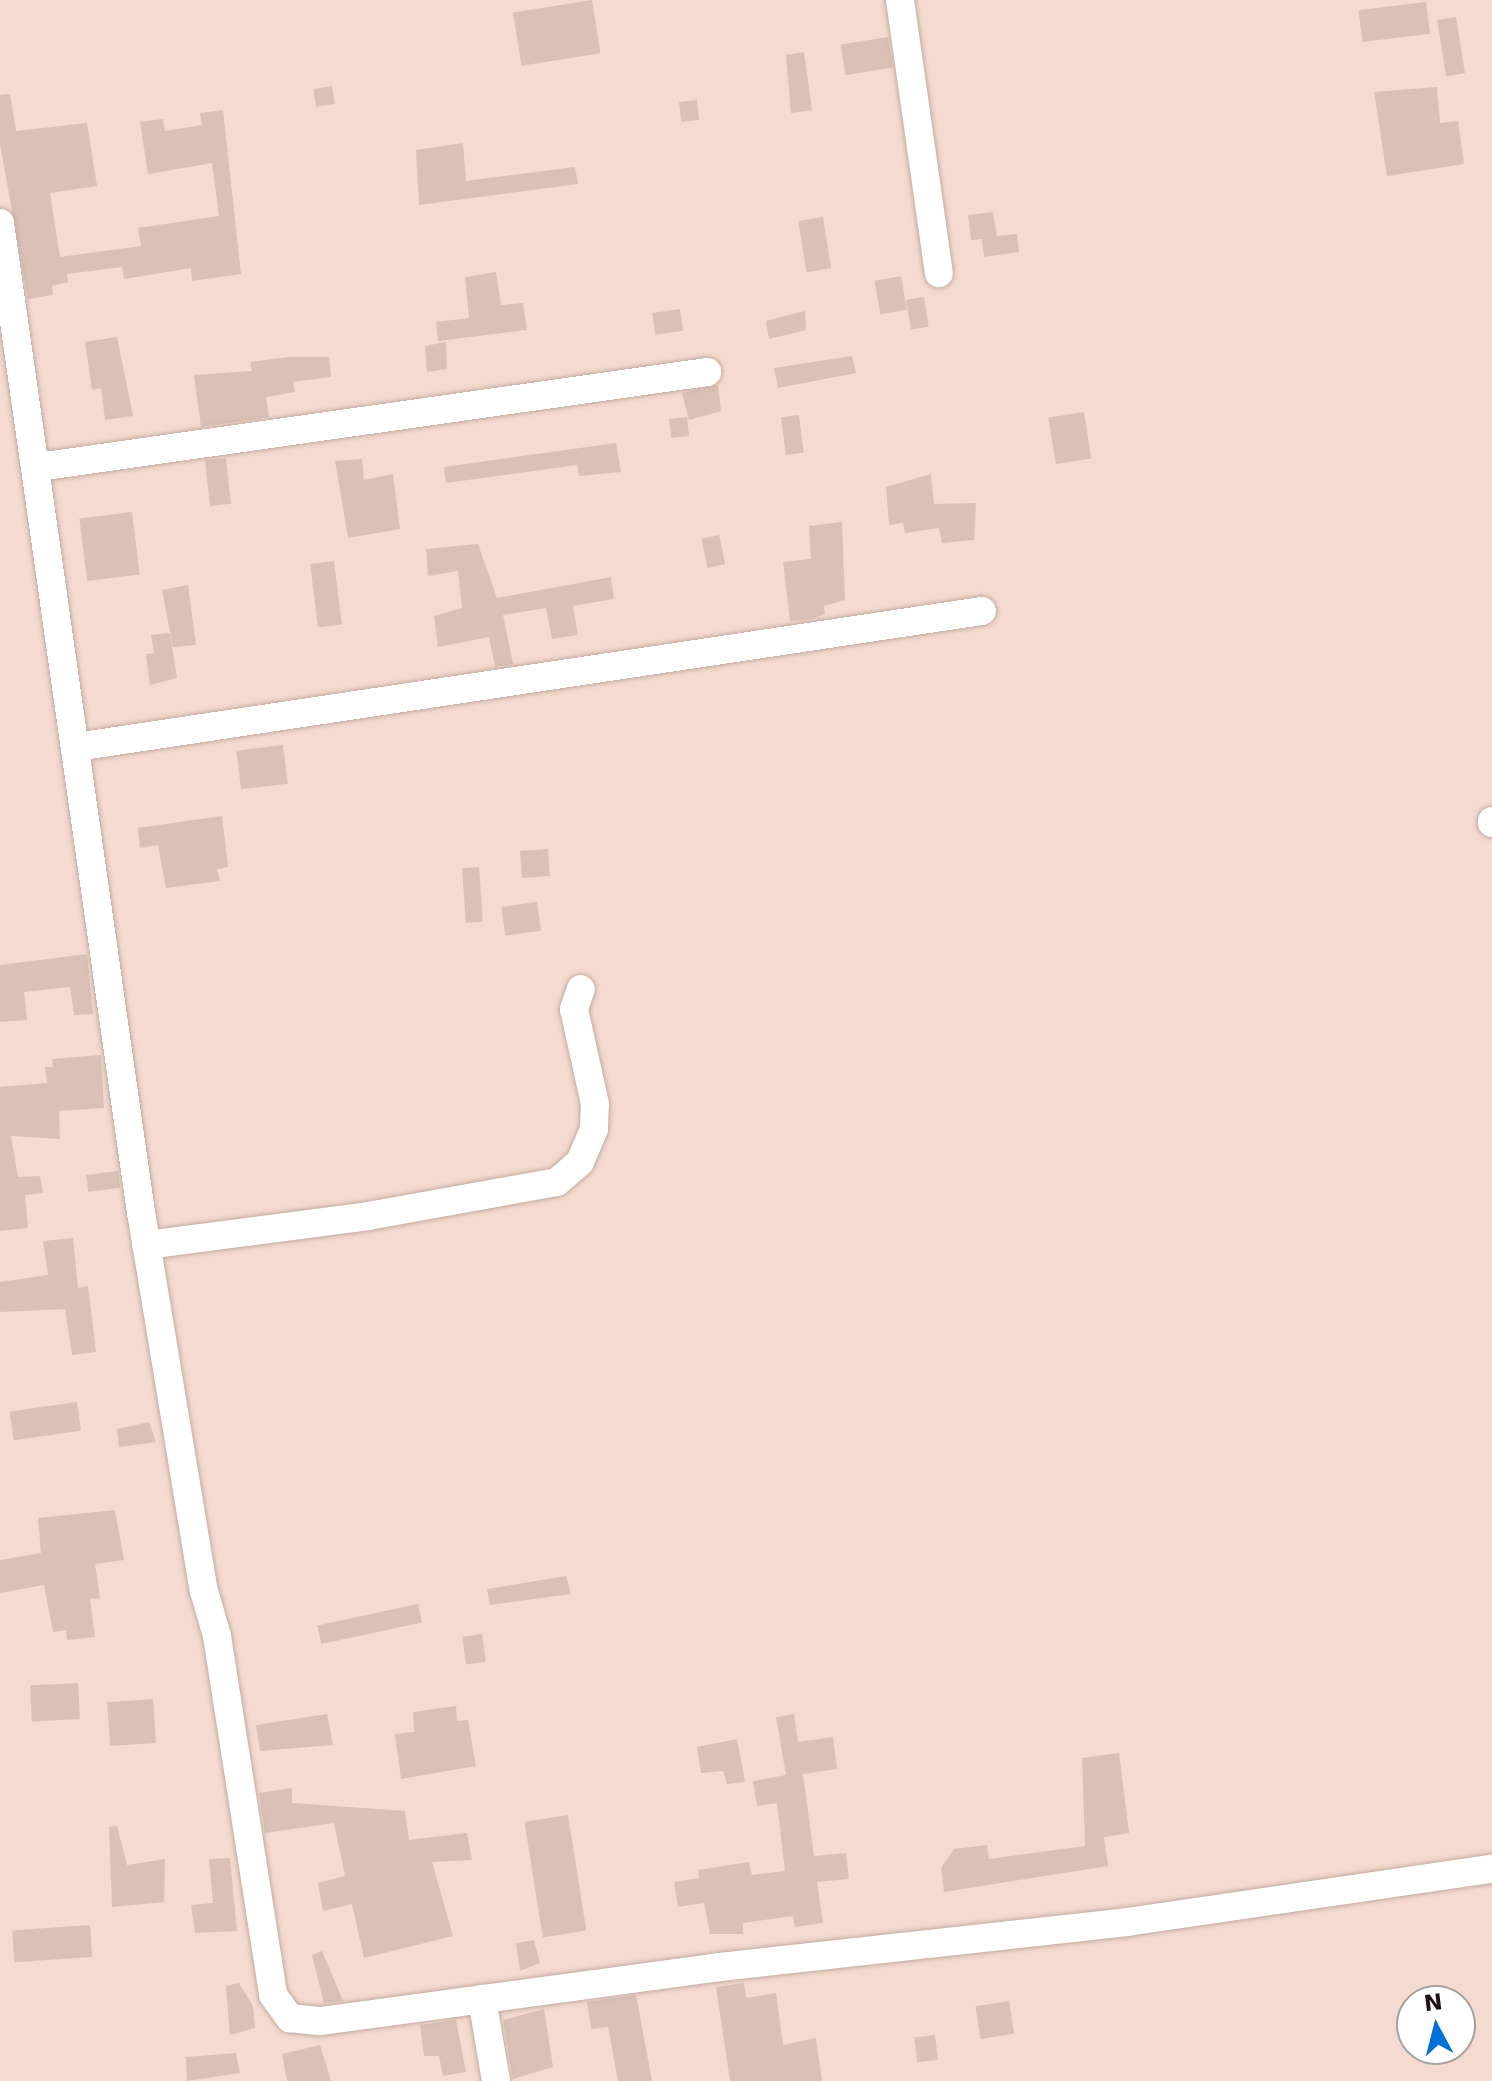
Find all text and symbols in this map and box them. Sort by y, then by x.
north arrow [1396,1985,1476,2065]
text: N [1423,1989,1444,2016]

